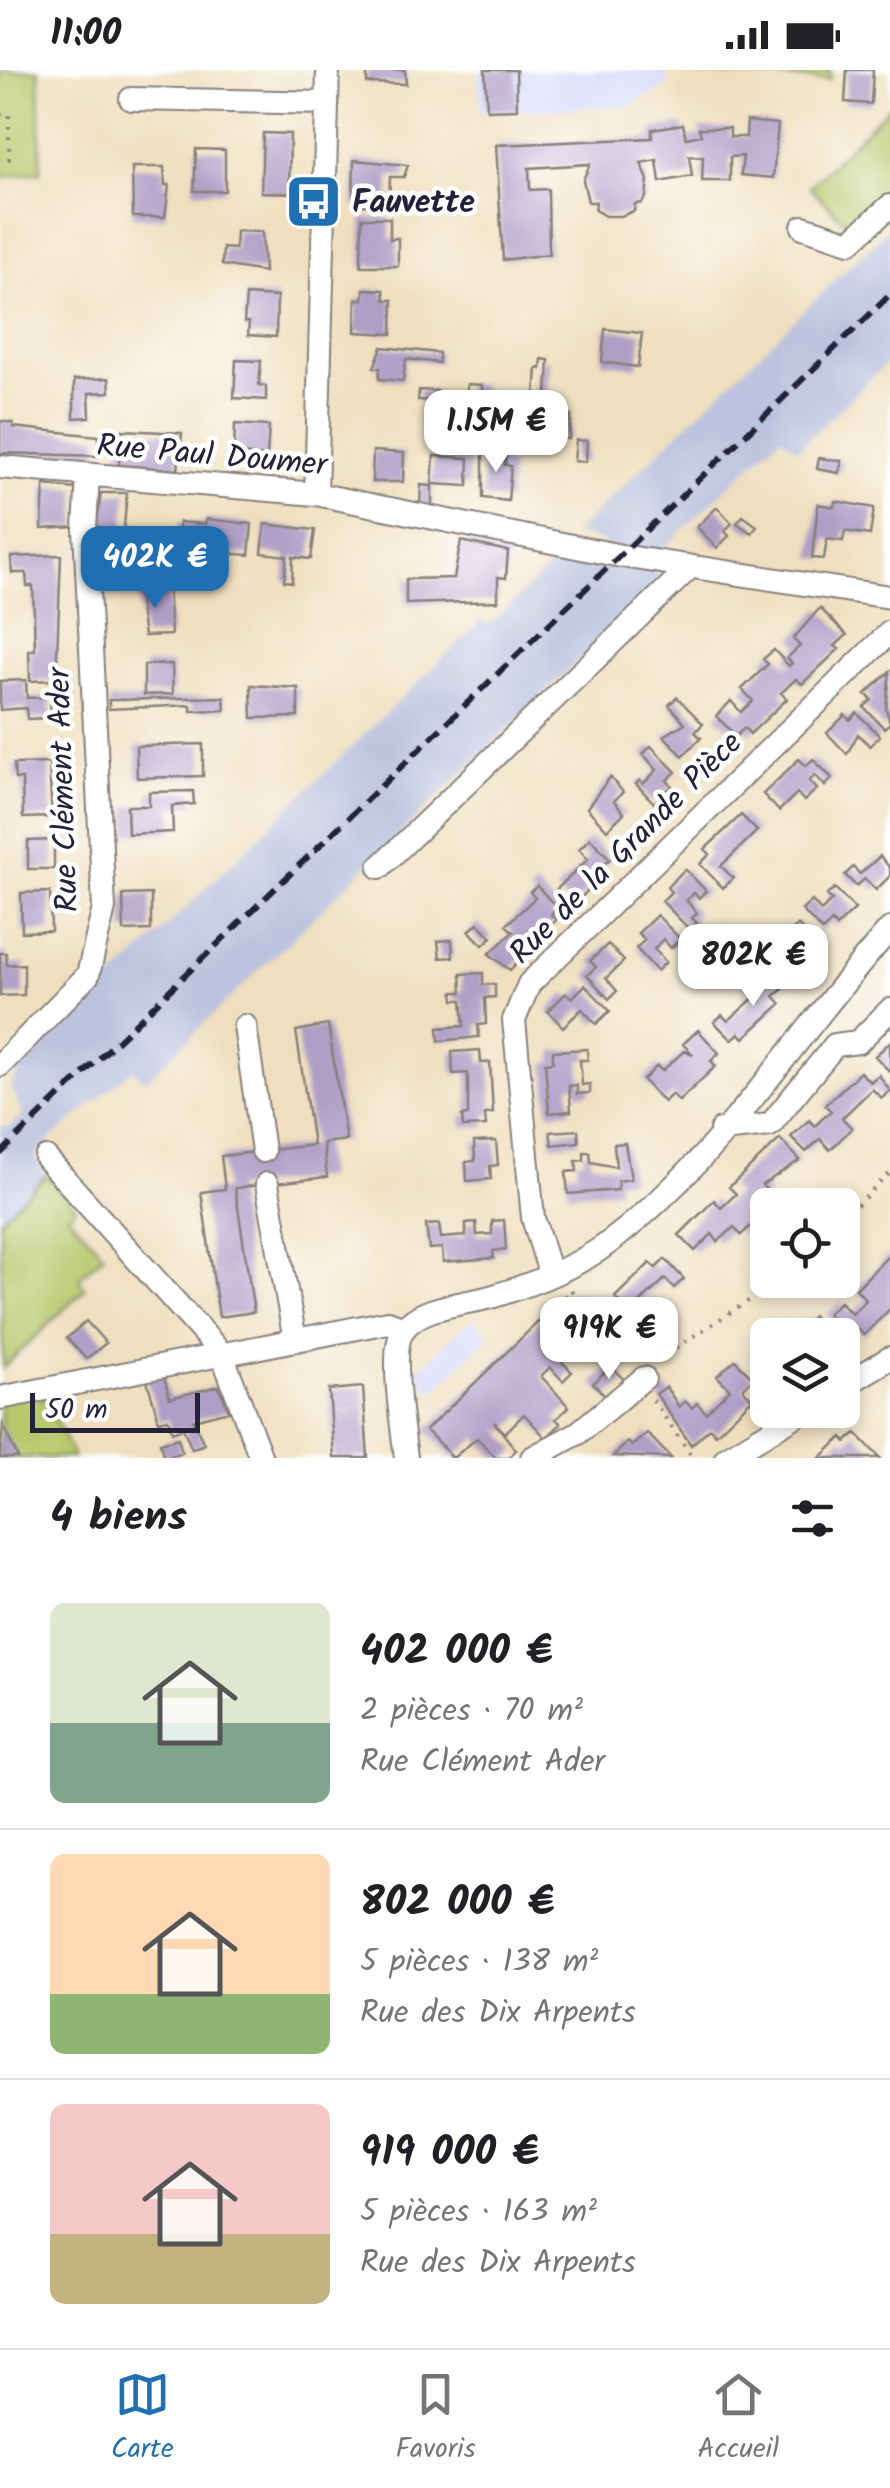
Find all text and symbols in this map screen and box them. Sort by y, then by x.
text: 11:00 [50,5,121,65]
bus stop icon: Fauvette [283,171,343,231]
place label: Fauvette [352,178,475,229]
pin: 1.15M € [404,390,588,475]
text: 1.15M € [446,397,546,448]
street label: Rue Paul Doumer [95,421,331,492]
pin: 402K € [74,526,236,611]
text: 402K € [103,533,207,584]
street label: Rue Clément Ader [35,664,94,913]
street label: Rue de la Grande Pièce [498,720,756,978]
pin: 802K € [672,924,834,1009]
text: 802K € [700,931,806,982]
map controls [750,1188,860,1428]
button: locate [750,1188,860,1298]
pin: 919K € [528,1297,690,1382]
text: 919K € [562,1304,656,1355]
button: layers [750,1318,860,1428]
scale bar [30,1388,200,1432]
text: 50 m [45,1388,108,1433]
text: 4 biens [50,1485,187,1552]
icon: filters [785,1491,840,1546]
text: 402 000 € [360,1619,553,1686]
icon: home [130,1643,250,1763]
text: 2 pièces · 70 m² [360,1686,583,1737]
text: Rue Clément Ader [360,1737,605,1788]
text: 802 000 € [360,1870,554,1937]
icon: home [130,1894,250,2014]
text: 5 pièces · 138 m² [360,1937,598,1988]
text: Rue des Dix Arpents [360,1988,636,2039]
text: 919 000 € [360,2120,539,2187]
icon: home [130,2144,250,2264]
text: 5 pièces · 163 m² [360,2187,597,2238]
text: Rue des Dix Arpents [360,2238,636,2289]
tab: Carte [111,2367,174,2472]
tab: Favoris [395,2367,476,2472]
tab: Accueil [697,2367,779,2472]

